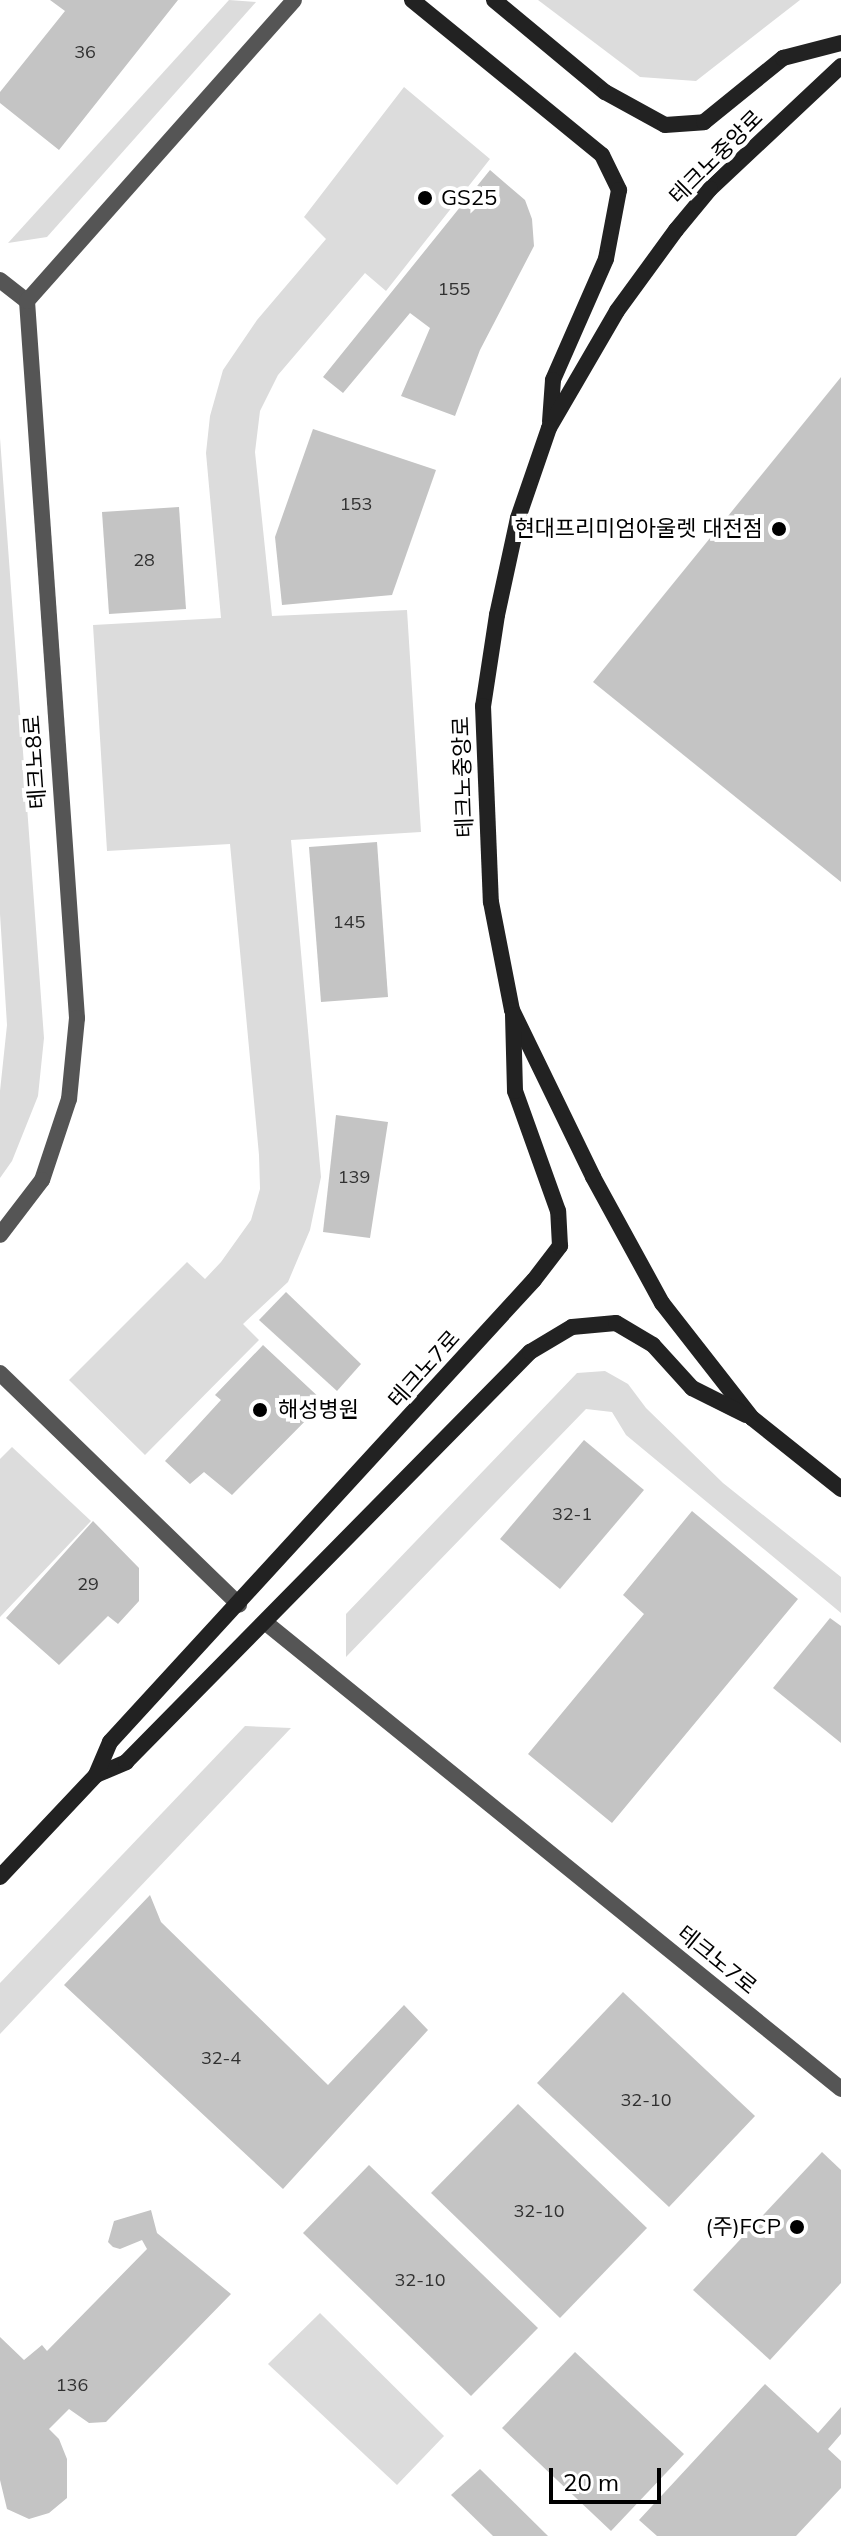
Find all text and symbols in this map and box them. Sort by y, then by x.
house number: 36 [74,41,96,63]
street label: 테크노중앙로 [664,105,768,209]
place label: GS25 [441,185,497,211]
marker: GS25 [416,189,434,207]
house number: 155 [438,278,470,300]
house number: 153 [340,493,372,515]
place label: 현대프리미엄아울렛 대전점 [514,516,763,542]
marker: 현대프리미엄아울렛 대전점 [770,520,788,538]
house number: 28 [133,549,155,571]
street label: 테크노8로 [19,714,51,810]
street label: 테크노중앙로 [448,716,478,838]
house number: 145 [333,911,365,933]
house number: 139 [338,1166,370,1188]
street label: 테크노7로 [383,1325,465,1413]
place label: 해성병원 [278,1397,359,1423]
marker: 해성병원 [249,1399,271,1421]
house number: 32-1 [552,1503,592,1525]
house number: 29 [77,1573,99,1595]
street label: 테크노7로 [672,1920,762,2000]
house number: 32-4 [201,2047,241,2069]
house number: 32-10 [621,2089,671,2111]
house number: 32-10 [514,2200,564,2222]
place label: (주)FCP [705,2214,781,2240]
marker: (주)FCP [788,2218,806,2236]
house number: 32-10 [395,2269,445,2291]
house number: 136 [56,2374,88,2396]
scale bar [553,2452,665,2502]
text: 20 m [563,2467,619,2497]

